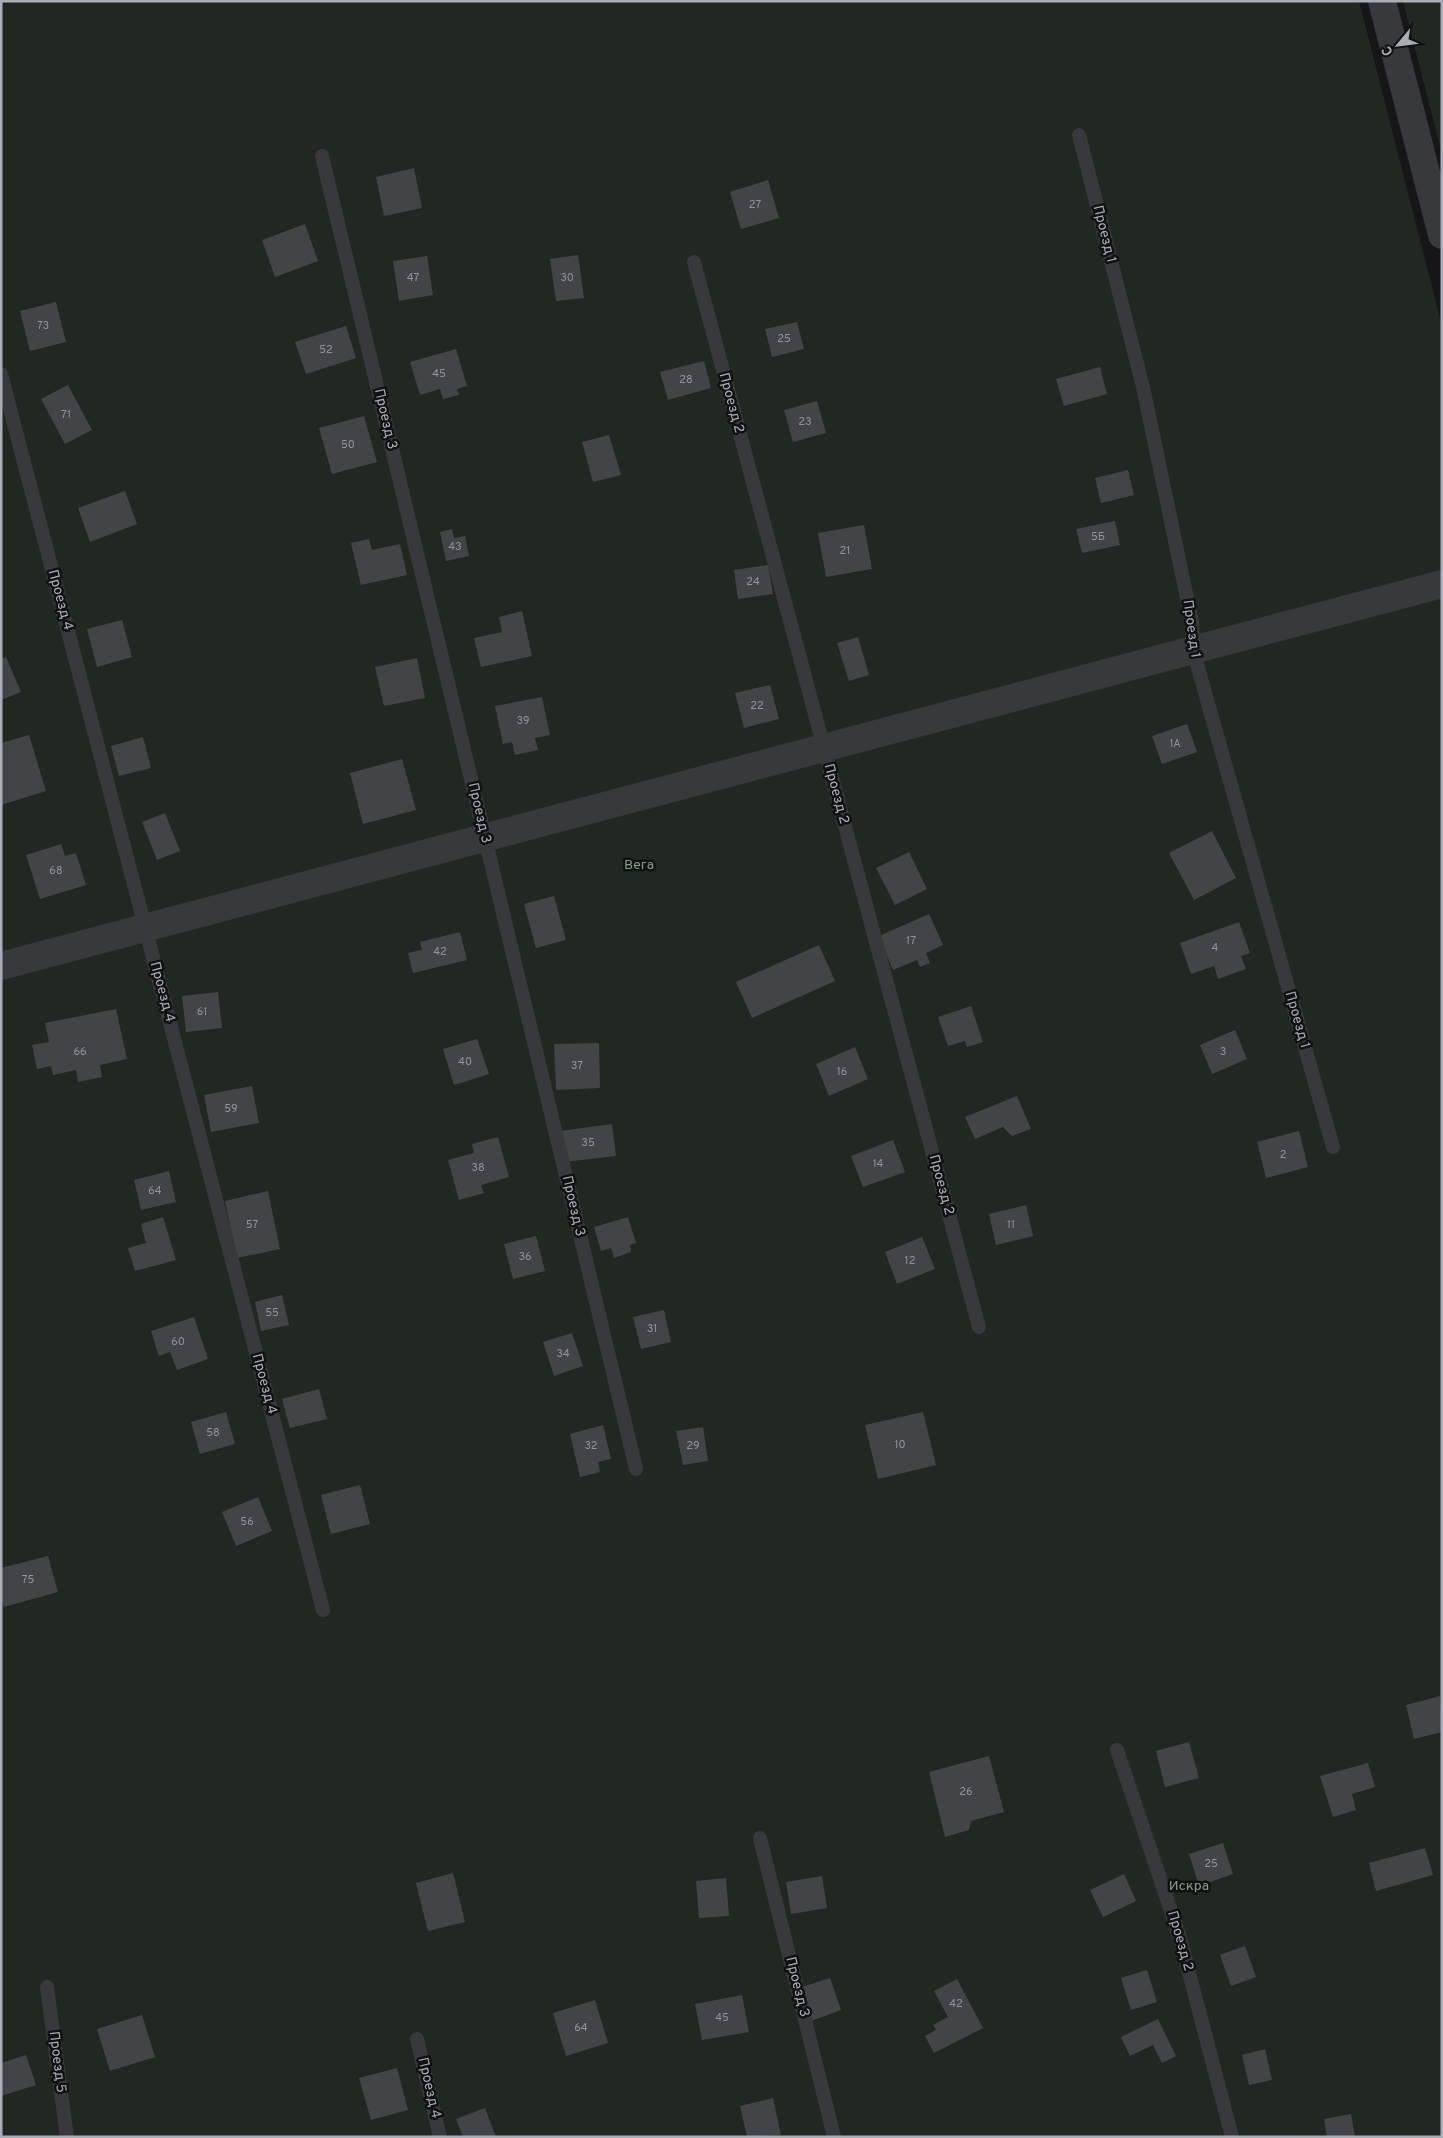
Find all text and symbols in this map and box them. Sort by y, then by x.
north arrow [1373,20,1423,70]
text: С [1378,42,1398,59]
house number: 27 [749,198,761,212]
street label: Проезд 1 [1089,204,1119,264]
house number: 47 [407,271,419,285]
house number: 30 [560,271,574,285]
house number: 73 [37,319,49,333]
house number: 25 [777,332,791,346]
house number: 52 [319,343,333,357]
house number: 45 [432,367,446,381]
street label: Проезд 2 [715,371,747,435]
house number: 28 [679,373,693,387]
street label: Проезд 3 [370,387,400,451]
house number: 71 [61,408,71,422]
house number: 23 [798,415,812,429]
house number: 50 [341,438,355,452]
house number: 5Б [1091,530,1105,544]
house number: 43 [448,540,462,554]
house number: 21 [840,544,850,558]
street label: Проезд 4 [44,568,76,632]
house number: 24 [746,575,760,589]
street label: Проезд 1 [1179,599,1203,659]
house number: 22 [750,699,764,713]
house number: 39 [517,714,529,728]
house number: 1А [1169,737,1181,751]
street label: Проезд 2 [820,762,852,826]
street label: Проезд 3 [464,781,494,845]
park label: Вега [624,857,654,874]
house number: 68 [49,864,63,878]
house number: 17 [906,934,916,948]
house number: 4 [1212,941,1219,955]
house number: 42 [433,945,447,959]
street label: Проезд 4 [146,960,178,1024]
street label: Проезд 1 [1281,990,1313,1050]
house number: 61 [197,1005,207,1019]
house number: 66 [73,1045,87,1059]
house number: 3 [1220,1045,1226,1059]
house number: 40 [458,1055,472,1069]
house number: 37 [571,1059,583,1073]
house number: 16 [837,1065,847,1079]
house number: 59 [224,1102,238,1116]
house number: 35 [581,1136,595,1150]
house number: 2 [1280,1148,1286,1162]
street label: Проезд 2 [925,1153,957,1217]
house number: 14 [873,1157,884,1171]
house number: 38 [471,1161,485,1175]
street label: Проезд 3 [558,1174,588,1238]
house number: 64 [148,1184,162,1198]
house number: 57 [246,1218,258,1232]
house number: 11 [1007,1218,1015,1232]
house number: 36 [518,1250,532,1264]
house number: 12 [905,1254,915,1268]
house number: 55 [265,1306,279,1320]
house number: 31 [647,1322,657,1336]
house number: 60 [171,1335,185,1349]
house number: 34 [556,1347,570,1361]
street label: Проезд 4 [248,1352,280,1416]
house number: 58 [206,1426,220,1440]
house number: 10 [894,1438,906,1452]
house number: 32 [584,1439,598,1453]
house number: 29 [686,1439,700,1453]
house number: 56 [240,1515,254,1529]
house number: 75 [22,1573,34,1587]
house number: 26 [959,1785,973,1799]
house number: 25 [1204,1857,1218,1871]
park label: Искра [1169,1878,1209,1895]
street label: Проезд 2 [1163,1909,1197,1973]
street label: Проезд 3 [781,1955,813,2019]
house number: 42 [949,1997,963,2011]
house number: 45 [715,2011,729,2025]
house number: 64 [574,2021,588,2035]
street label: Проезд 5 [45,2030,69,2094]
street label: Проезд 4 [414,2056,444,2120]

